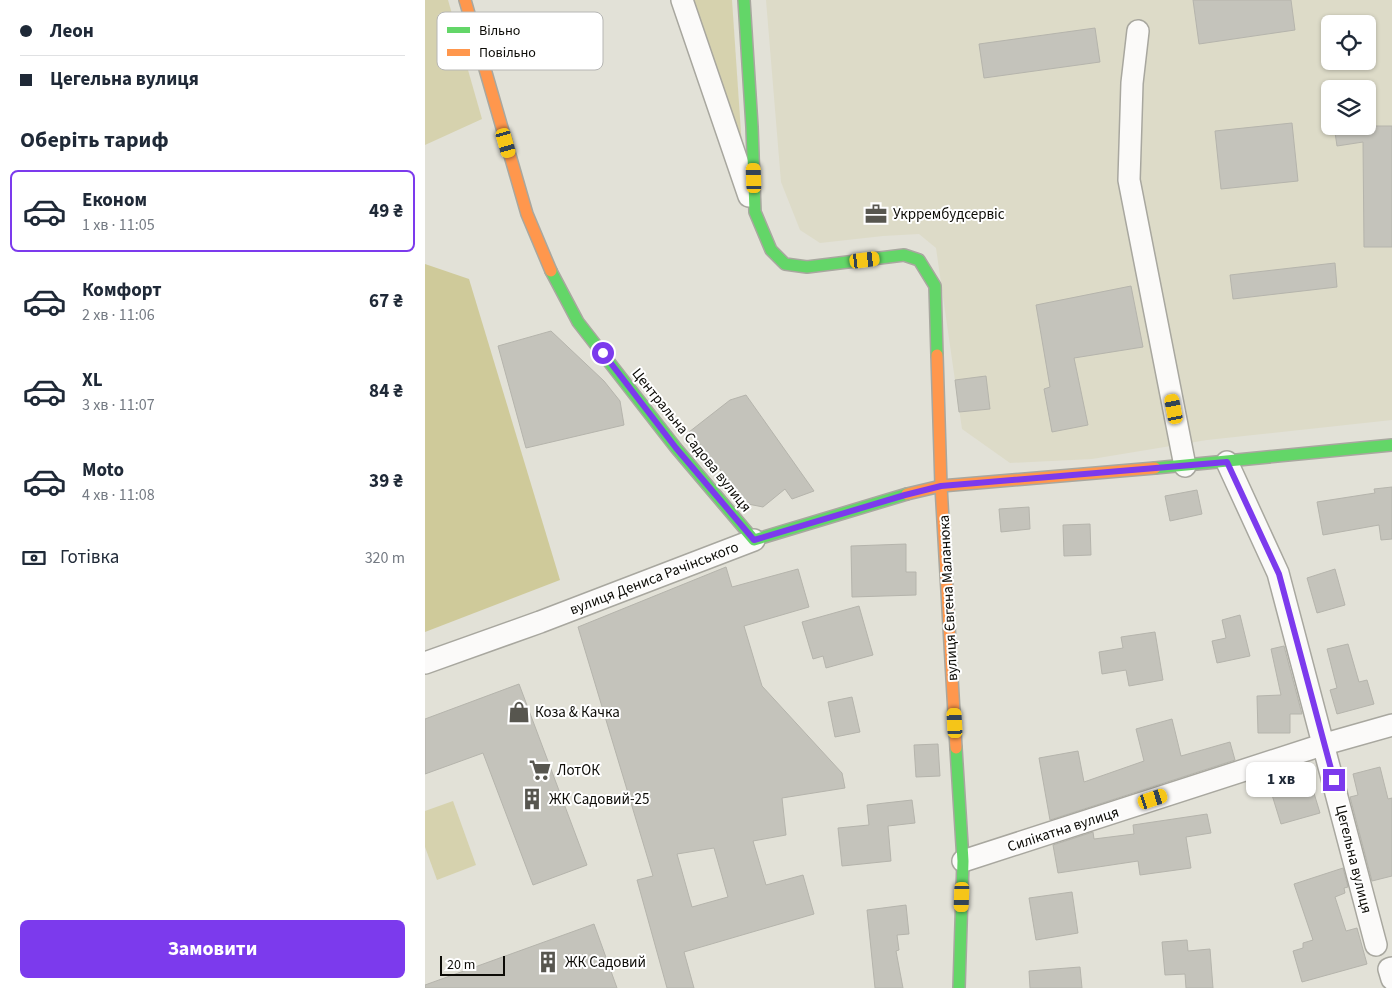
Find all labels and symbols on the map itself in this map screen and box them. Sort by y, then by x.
legend [437,12,603,70]
text: Вільно [479,21,520,41]
text: Повільно [479,43,536,63]
car [494,127,517,159]
car [745,163,762,193]
office icon: Укррембудсервіс [863,201,889,227]
place label: Укррембудсервіс [893,204,1005,225]
car [849,251,880,269]
route start [592,342,614,364]
street label: Центральна Садова вулиця [627,364,756,517]
car [1163,393,1184,425]
street label: вулиця Євгена Маланюка [934,514,963,682]
street label: вулиця Дениса Рачінського [567,536,742,620]
shop icon: Коза & Качка [506,699,532,725]
place label: Коза & Качка [535,702,620,723]
car [946,708,963,738]
supermarket icon: ЛотОК [527,757,553,783]
place label: ЛотОК [557,760,600,781]
callout: 1 хв [1247,762,1317,798]
route end [1323,769,1345,791]
building icon: ЖК Садовий-25 [519,786,545,812]
car [1136,787,1169,811]
place label: ЖК Садовий-25 [549,789,650,810]
street label: Силікатна вулиця [1005,802,1122,857]
street label: Цегельна вулиця [1330,803,1377,916]
car [953,882,970,912]
building icon: ЖК Садовий [535,949,561,975]
place label: ЖК Садовий [565,952,646,973]
scale bar [440,953,505,976]

